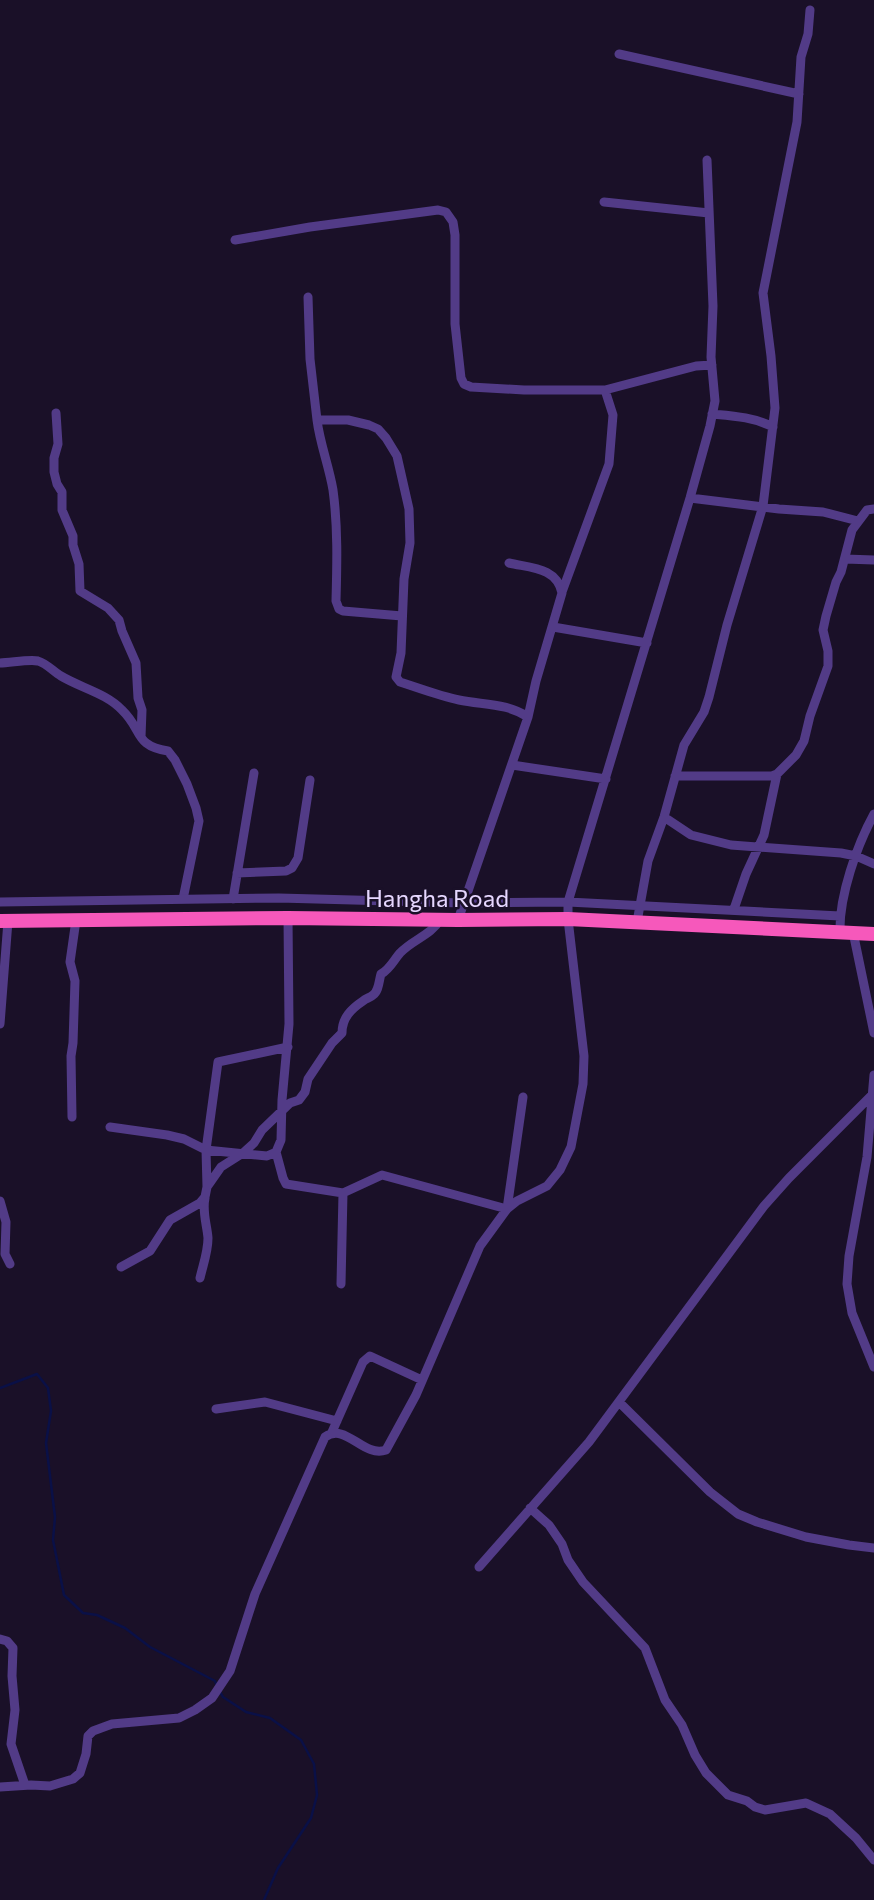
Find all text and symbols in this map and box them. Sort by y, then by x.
street label: Hangha Road [365,883,509,912]

